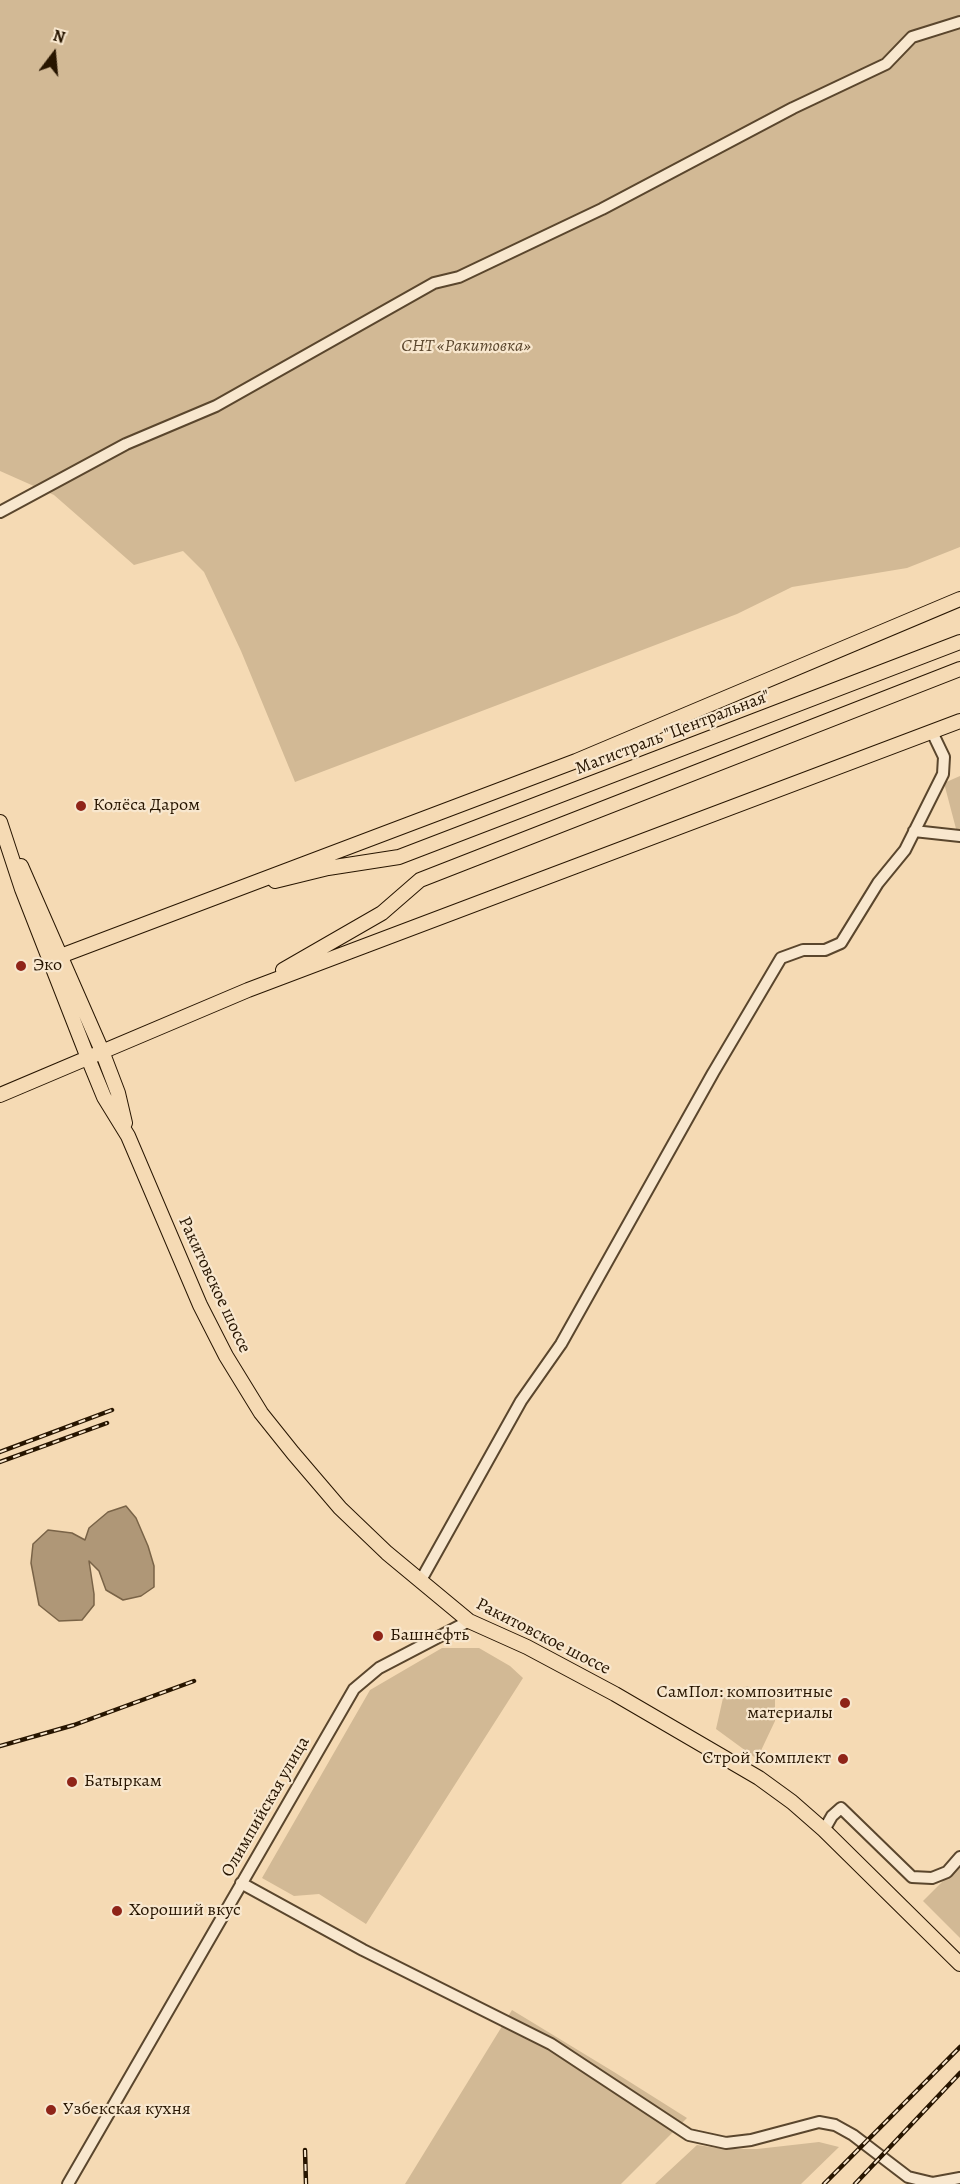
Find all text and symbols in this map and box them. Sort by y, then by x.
north arrow [24,24,84,84]
text: N [50,25,68,49]
park label: СНТ «Ракитовка» [401,336,531,358]
street label: Магистраль "Центральная" [573,686,773,780]
place label: Колёса Даром [93,795,200,817]
marker: Колёса Даром [74,799,88,813]
place label: Эко [33,955,62,977]
marker: Эко [14,959,28,973]
street label: Ракитовское шоссе [173,1213,255,1357]
street label: Ракитовское шоссе [472,1594,614,1680]
place label: Башнефть [390,1625,469,1647]
marker: Башнефть [371,1629,385,1643]
place label: СамПол: композитные материалы [657,1682,833,1724]
marker: СамПол: композитные материалы [838,1696,852,1710]
street label: Олимпийская улица [217,1733,315,1881]
place label: Строй Комплект [702,1748,831,1770]
marker: Строй Комплект [836,1752,850,1766]
place label: Батыркам [84,1771,162,1793]
marker: Батыркам [65,1775,79,1789]
place label: Хороший вкус [129,1900,241,1922]
marker: Хороший вкус [110,1904,124,1918]
place label: Узбекская кухня [63,2099,191,2121]
marker: Узбекская кухня [44,2103,58,2117]

